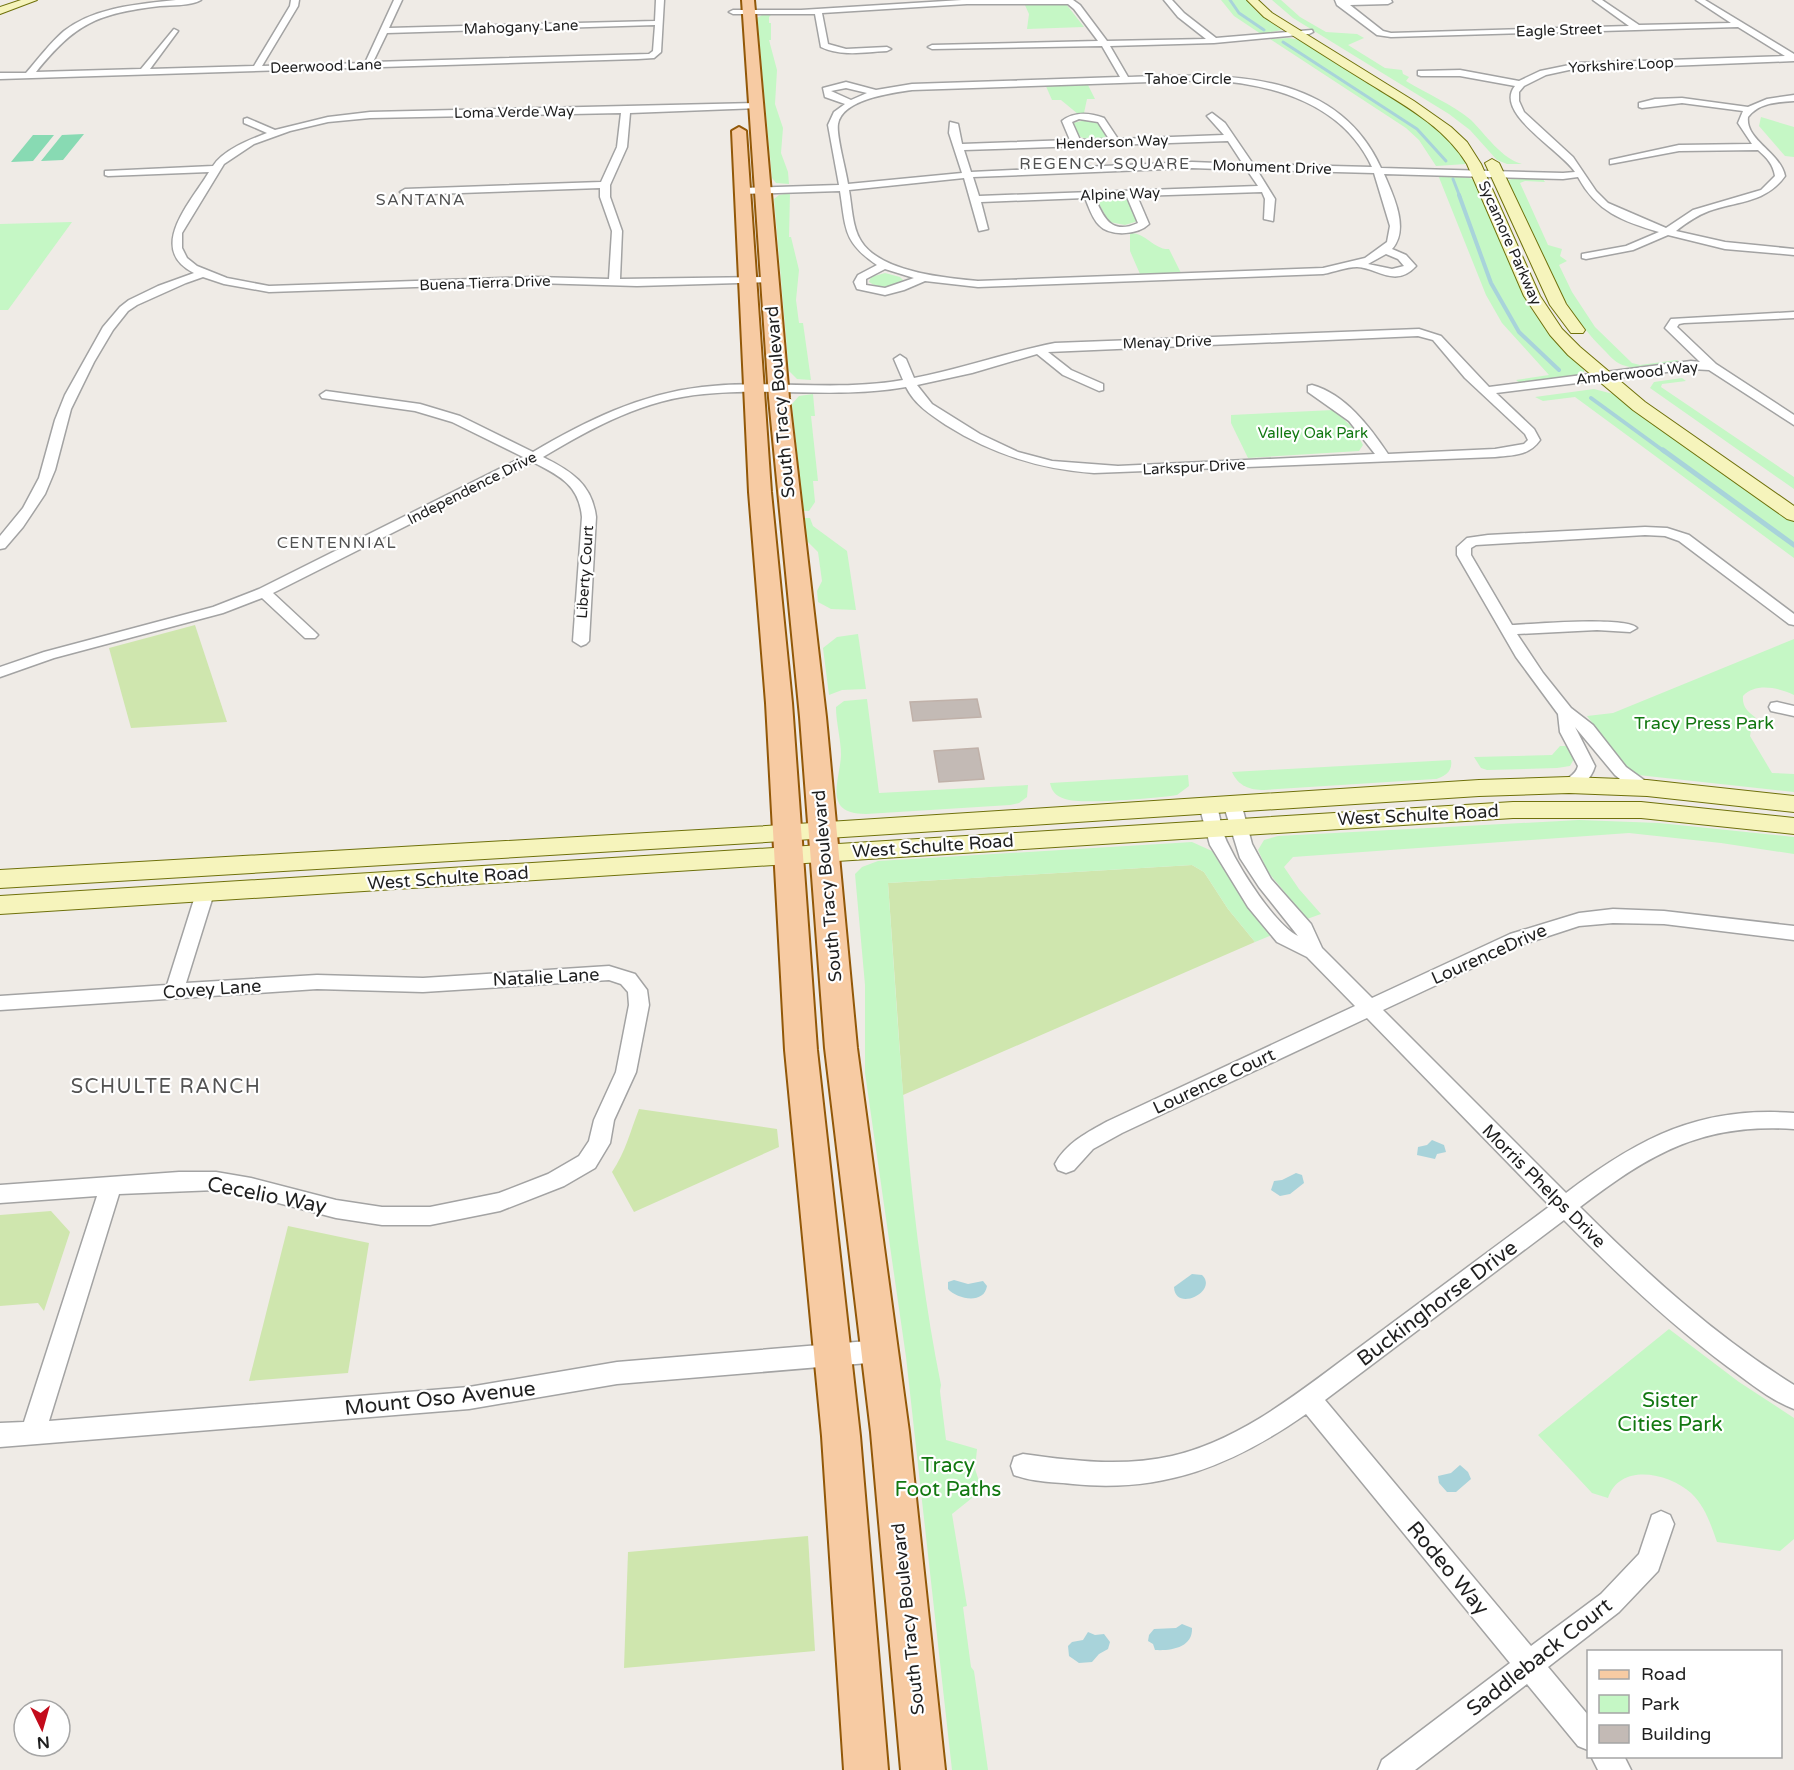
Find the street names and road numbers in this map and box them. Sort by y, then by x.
street label: Mahogany Lane [463,16,579,38]
street label: Eagle Street [1516,19,1603,41]
street label: Yorkshire Loop [1568,53,1674,77]
street label: Deerwood Lane [270,55,382,77]
street label: Tahoe Circle [1145,70,1231,88]
street label: Loma Verde Way [454,102,574,122]
street label: Henderson Way [1055,131,1169,153]
street label: Monument Drive [1212,156,1332,178]
street label: Sycamore Parkway [1475,178,1545,308]
street label: Alpine Way [1079,184,1161,204]
street label: Buena Tierra Drive [419,272,551,294]
street label: South Tracy Boulevard [761,305,799,499]
street label: Menay Drive [1122,331,1212,353]
street label: Amberwood Way [1575,358,1699,388]
street label: Independence Drive [404,448,540,528]
street label: Larkspur Drive [1142,455,1246,479]
street label: Liberty Court [573,524,597,619]
street label: South Tracy Boulevard [808,789,846,983]
street label: West Schulte Road [1337,800,1499,830]
street label: West Schulte Road [852,829,1014,863]
street label: West Schulte Road [367,861,529,895]
street label: LourenceDrive [1428,919,1550,989]
street label: Natalie Lane [492,963,600,991]
street label: Covey Lane [162,975,262,1003]
street label: Lourence Court [1149,1043,1279,1119]
street label: Morris Phelps Drive [1477,1119,1611,1253]
street label: Cecelio Way [205,1172,329,1219]
street label: Buckinghorse Drive [1352,1235,1522,1372]
street label: Mount Oso Avenue [343,1376,537,1421]
street label: Rodeo Way [1401,1516,1494,1620]
street label: South Tracy Boulevard [887,1522,929,1716]
street label: Saddleback Court [1462,1593,1617,1722]

